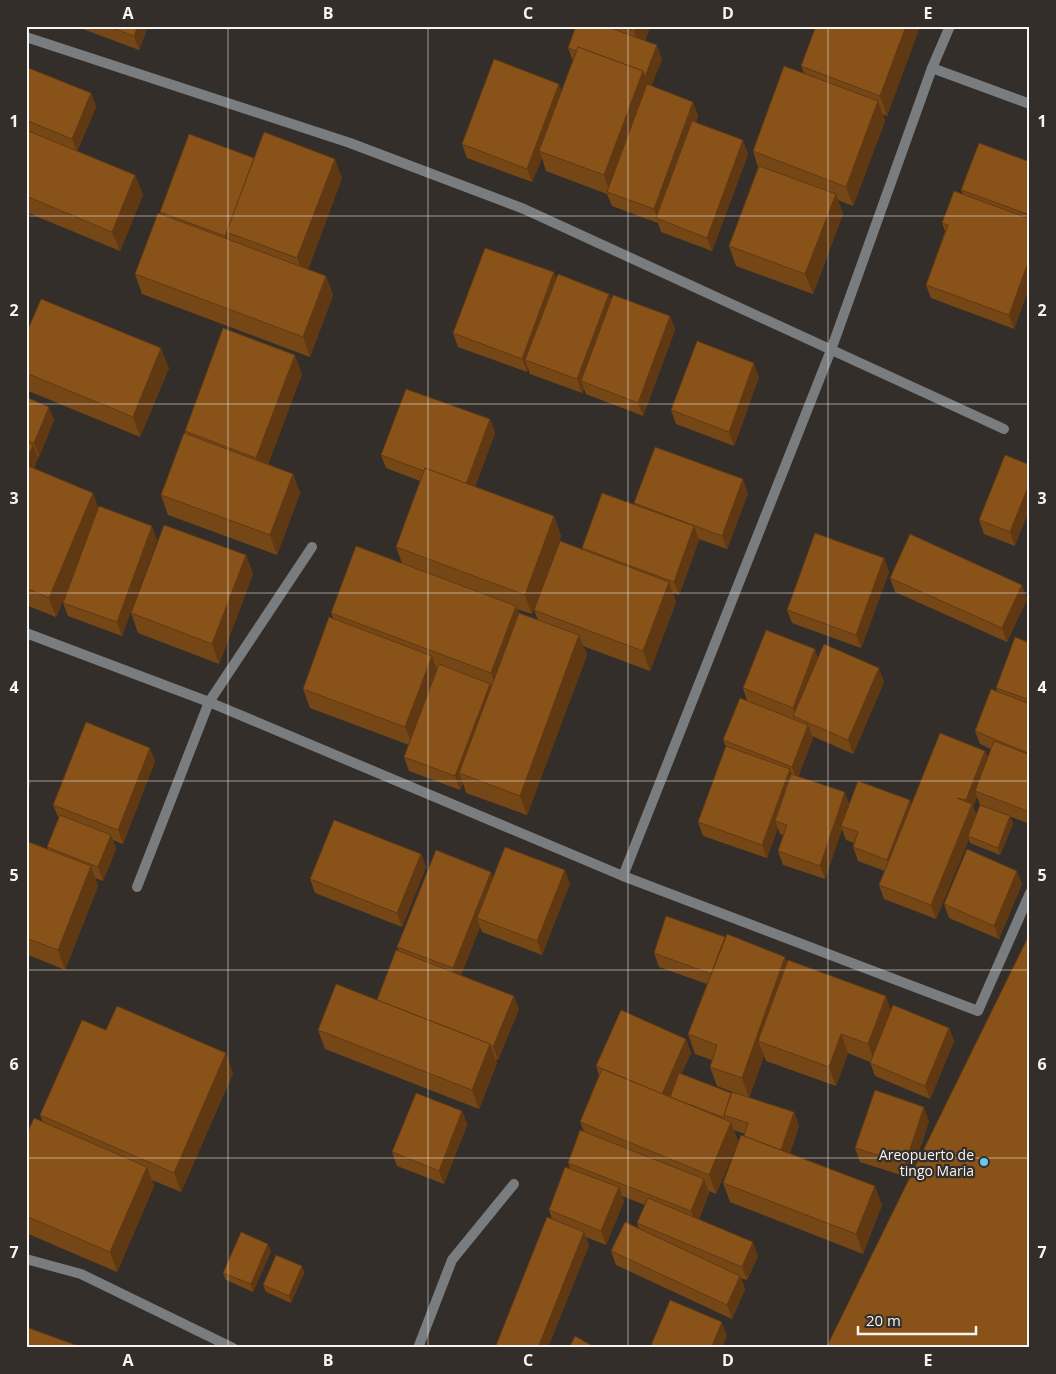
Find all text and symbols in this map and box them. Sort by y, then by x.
text: A [122,2,134,24]
text: B [323,2,333,24]
text: C [523,2,533,24]
text: D [722,2,734,24]
text: E [924,2,933,24]
text: 1 [9,110,19,132]
text: 1 [1037,110,1047,132]
text: 2 [9,299,19,321]
text: 2 [1037,299,1047,321]
text: 3 [9,487,19,509]
text: 3 [1037,487,1047,509]
text: 4 [9,676,19,698]
text: 4 [1037,676,1047,698]
text: 5 [9,864,19,886]
text: 5 [1037,864,1047,886]
text: 6 [9,1053,19,1075]
text: 6 [1037,1053,1047,1075]
place label: Areopuerto de tingo Maria [879,1145,974,1180]
marker: Areopuerto de tingo Maria [978,1156,990,1168]
text: 7 [9,1241,19,1263]
text: 7 [1037,1241,1047,1263]
scale bar [858,1304,976,1336]
text: 20 m [866,1310,901,1330]
text: A [122,1349,134,1371]
text: B [323,1349,333,1371]
text: C [523,1349,533,1371]
text: D [722,1349,734,1371]
text: E [924,1349,933,1371]

